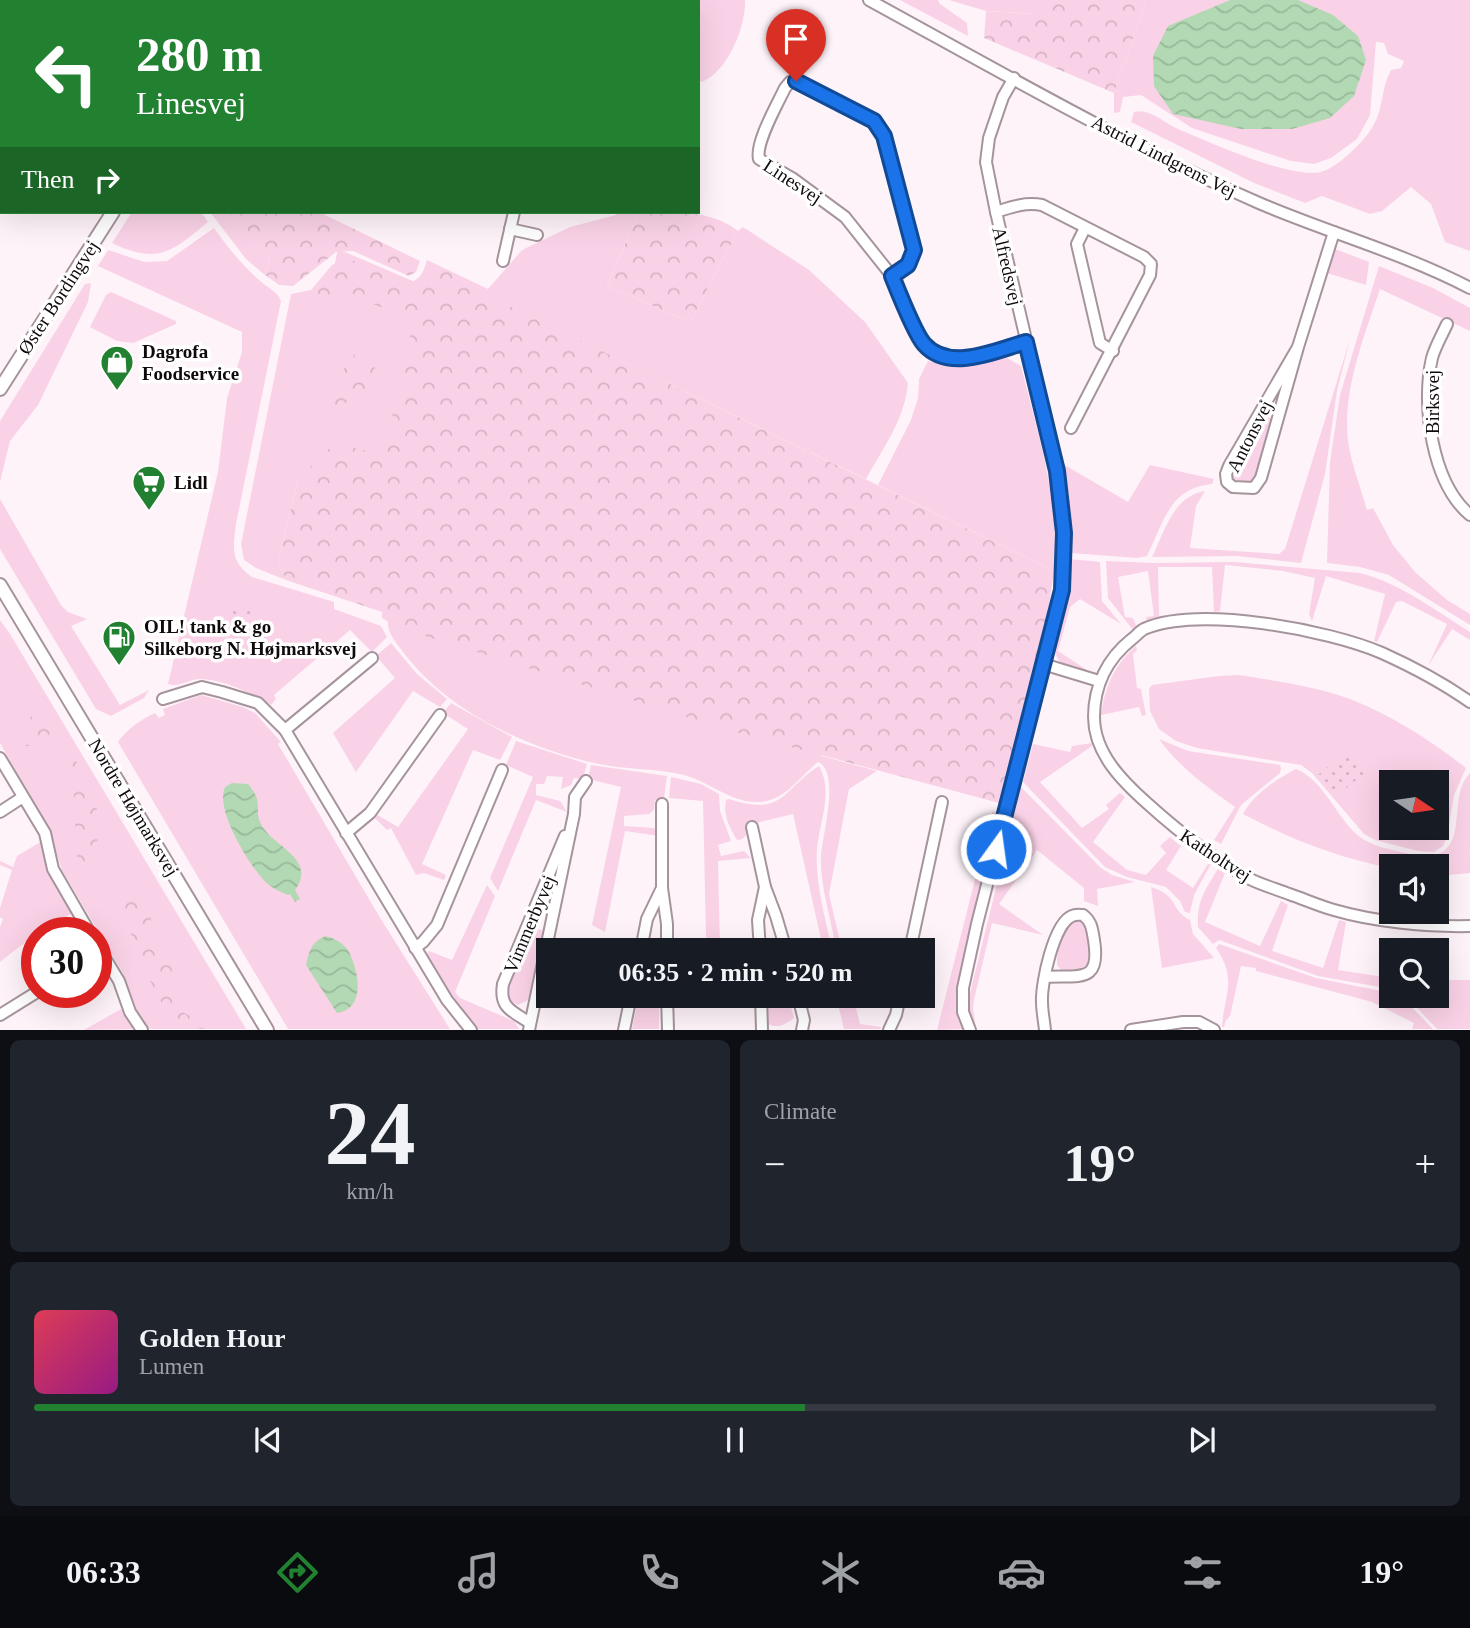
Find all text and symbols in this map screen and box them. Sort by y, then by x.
pin [766,9,826,81]
icon: arrive [777,20,815,58]
text: 280 m [136,27,263,82]
icon: left [21,28,112,119]
text: Linesvej [136,85,246,121]
street label: Astrid Lindgrens Vej [1088,111,1239,202]
street label: Linesvej [760,155,826,208]
icon: right [88,161,126,199]
text: Then [21,165,74,194]
street label: Alfredsvej [988,225,1027,308]
street label: Øster Bordingvej [14,236,103,358]
place label: Dagrofa Foodservice [142,341,239,384]
shop icon: Dagrofa Foodservice [98,343,136,392]
street label: Birksvej [1422,370,1443,434]
street label: Antonsvej [1222,397,1277,476]
supermarket icon: Lidl [130,463,168,512]
place label: Lidl [174,472,208,493]
place label: OIL! tank & go Silkeborg N. Højmarksvej [144,616,357,659]
fuel station icon: OIL! tank & go Silkeborg N. Højmarksvej [100,618,138,667]
street label: Nordre Højmarksvej [84,735,183,880]
north arrow [1379,770,1449,840]
map controls [1379,770,1449,1008]
position arrow [959,812,1033,886]
street label: Katholtvej [1176,825,1255,886]
button: sound [1379,854,1449,924]
street label: Vimmerbyvej [499,872,560,976]
speed limit sign: 30 [21,917,112,1008]
button: search [1379,938,1449,1008]
text: 06:35 · 2 min · 520 m [619,958,853,987]
text: 24 [325,1083,416,1184]
text: Climate [764,1099,837,1124]
text: 19° [1064,1135,1136,1192]
text: − [764,1143,785,1185]
text: + [1415,1143,1436,1185]
text: km/h [346,1179,394,1204]
text: Golden Hour [139,1324,286,1353]
text: Lumen [139,1354,204,1379]
icon: previous [249,1421,287,1459]
icon: pause [716,1421,754,1459]
icon: next [1183,1421,1221,1459]
icon: directions [273,1548,322,1597]
icon: music [454,1548,503,1597]
icon: phone [635,1548,684,1597]
icon: climate [816,1548,865,1597]
icon: car [997,1548,1046,1597]
icon: filters [1178,1548,1227,1597]
text: 06:33 [66,1554,141,1590]
text: 19° [1359,1554,1404,1590]

